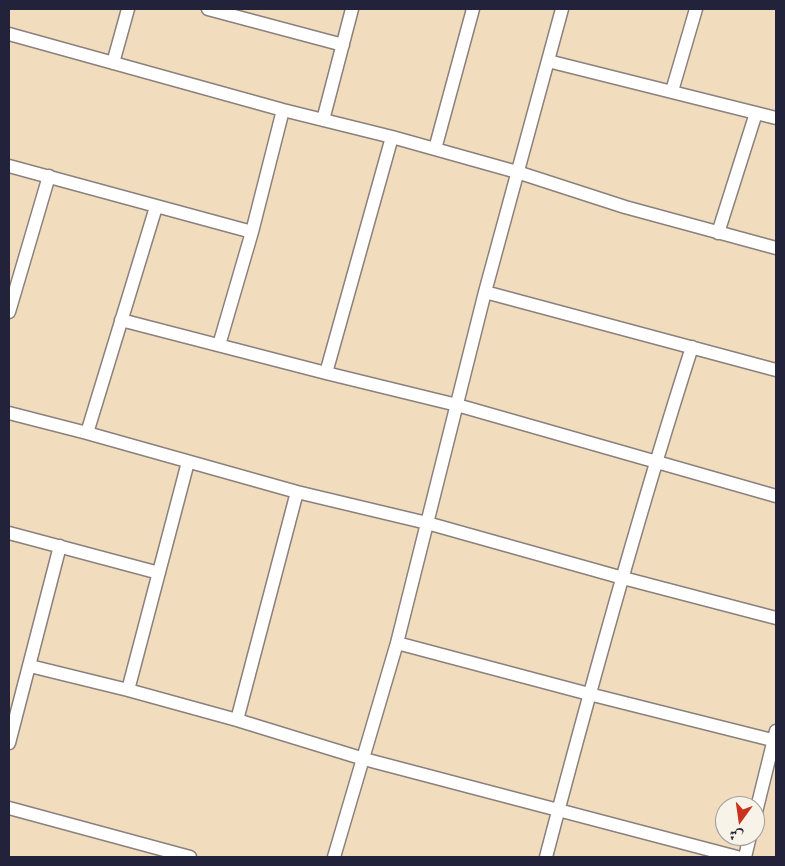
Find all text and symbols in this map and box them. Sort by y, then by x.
north arrow [715,796,765,846]
text: ش [728,825,745,845]

